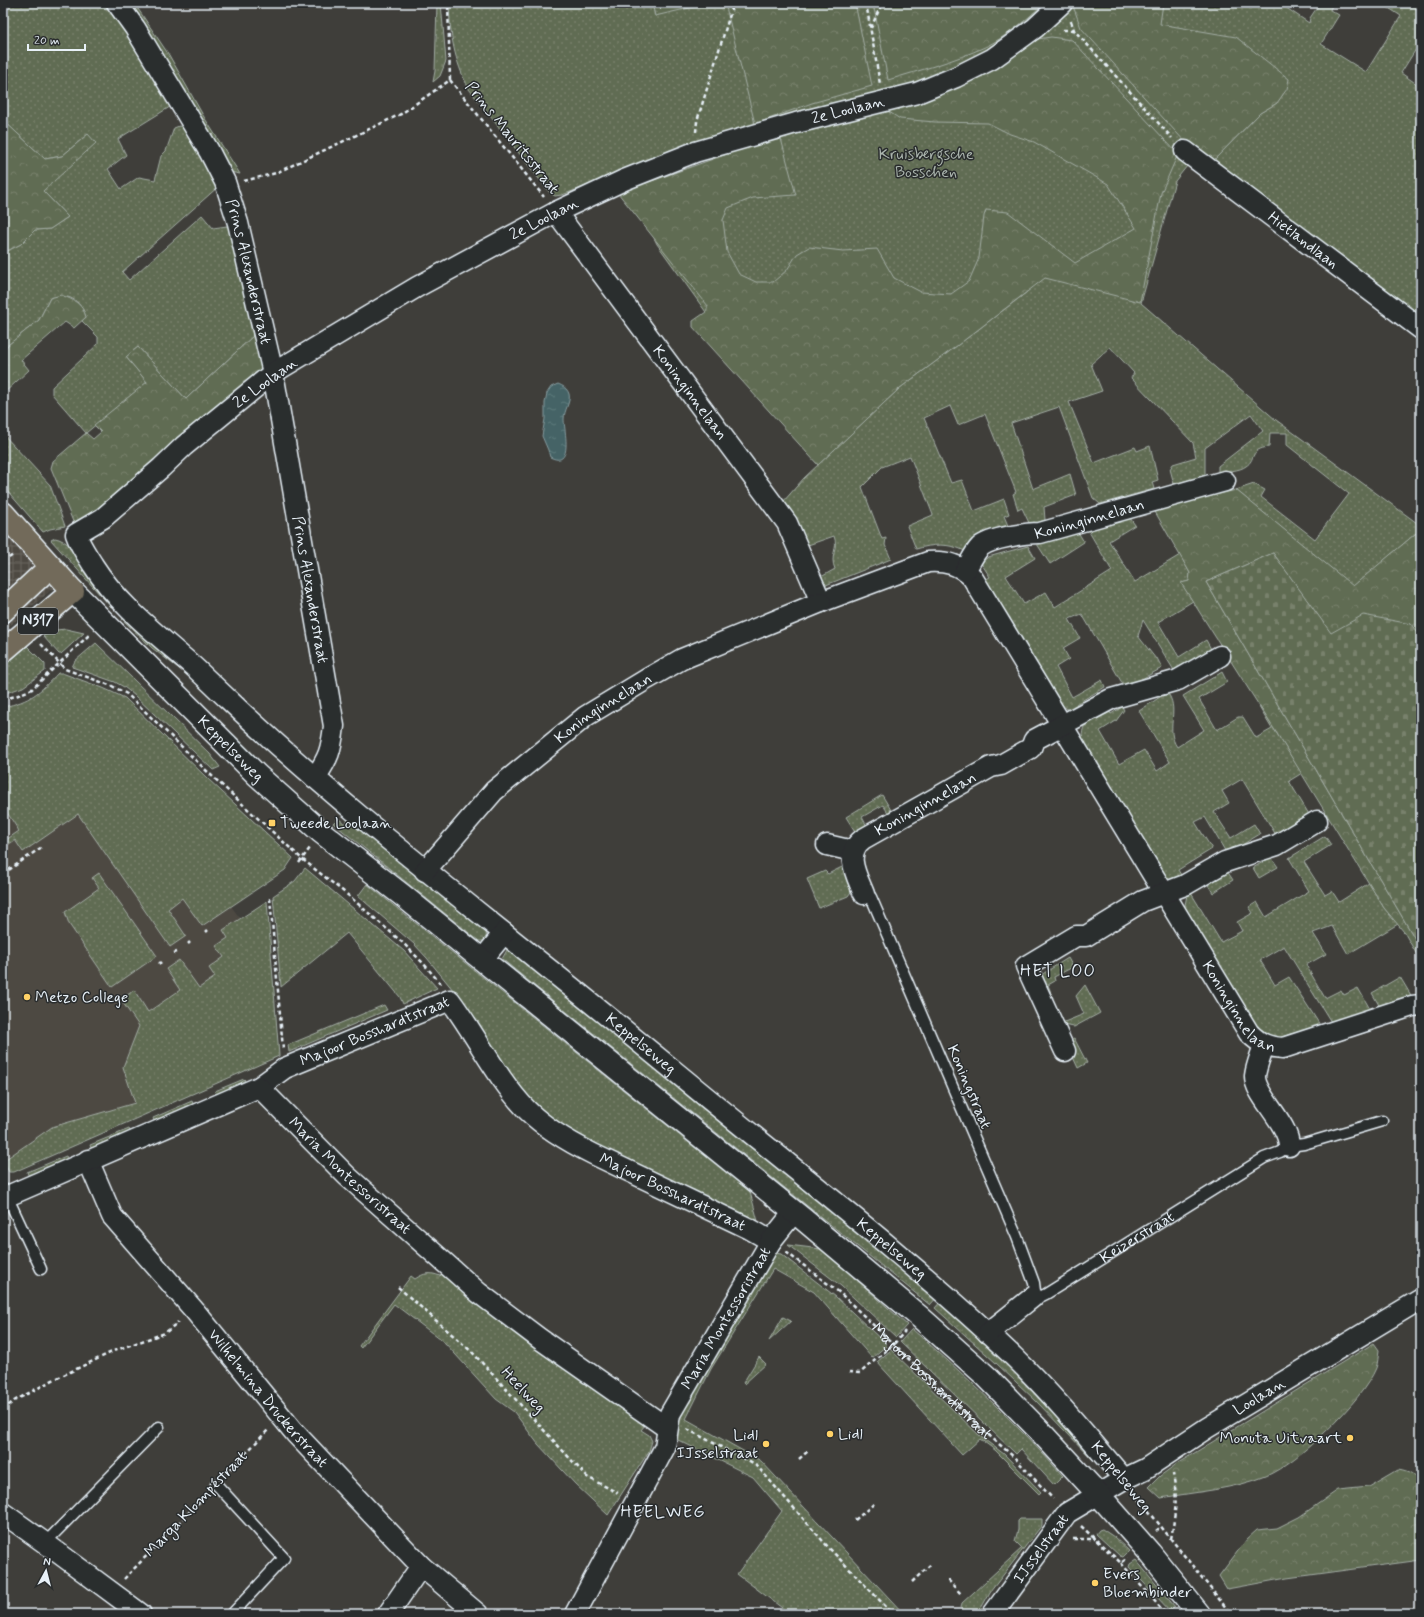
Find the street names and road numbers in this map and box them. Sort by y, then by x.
street label: Prins Mauritsstraat [460,77,564,199]
street label: 2e Loolaan [809,91,887,129]
street label: 2e Loolaan [506,193,582,245]
street label: Prins Alexanderstraat [221,196,276,346]
street label: Hietlandlaan [1264,207,1343,274]
street label: Koninginnelaan [648,341,732,444]
street label: 2e Loolaan [229,352,302,413]
street label: Koninginnelaan [1032,494,1147,545]
street label: Prins Alexanderstraat [287,514,333,665]
road number: N317 [18,608,58,634]
street label: Koninginnelaan [550,668,656,748]
street label: Keppelseweg [193,711,268,787]
street label: Koninginnelaan [871,767,980,841]
street label: Koninginnelaan [1197,957,1278,1058]
street label: Majoor Bosshardtstraat [297,991,452,1071]
street label: Keppelseweg [601,1008,681,1079]
street label: Koningstraat [942,1042,996,1132]
street label: Maria Montessoristraat [284,1112,416,1239]
street label: Majoor Bosshardtstraat [596,1148,749,1236]
street label: Keizerstraat [1096,1206,1178,1268]
street label: Keppelseweg [852,1213,931,1284]
street label: Maria Montessoristraat [676,1243,776,1393]
street label: Majoor Bosshardtstraat [867,1318,997,1444]
street label: Wilhelmina Druckerstraat [203,1325,333,1472]
street label: Heelweg [496,1362,550,1418]
street label: Loolaan [1229,1373,1289,1420]
street label: Keppelseweg [1086,1437,1156,1517]
street label: Marga Klompéstraat [140,1446,253,1562]
street label: IJsselstraat [1008,1510,1073,1588]

